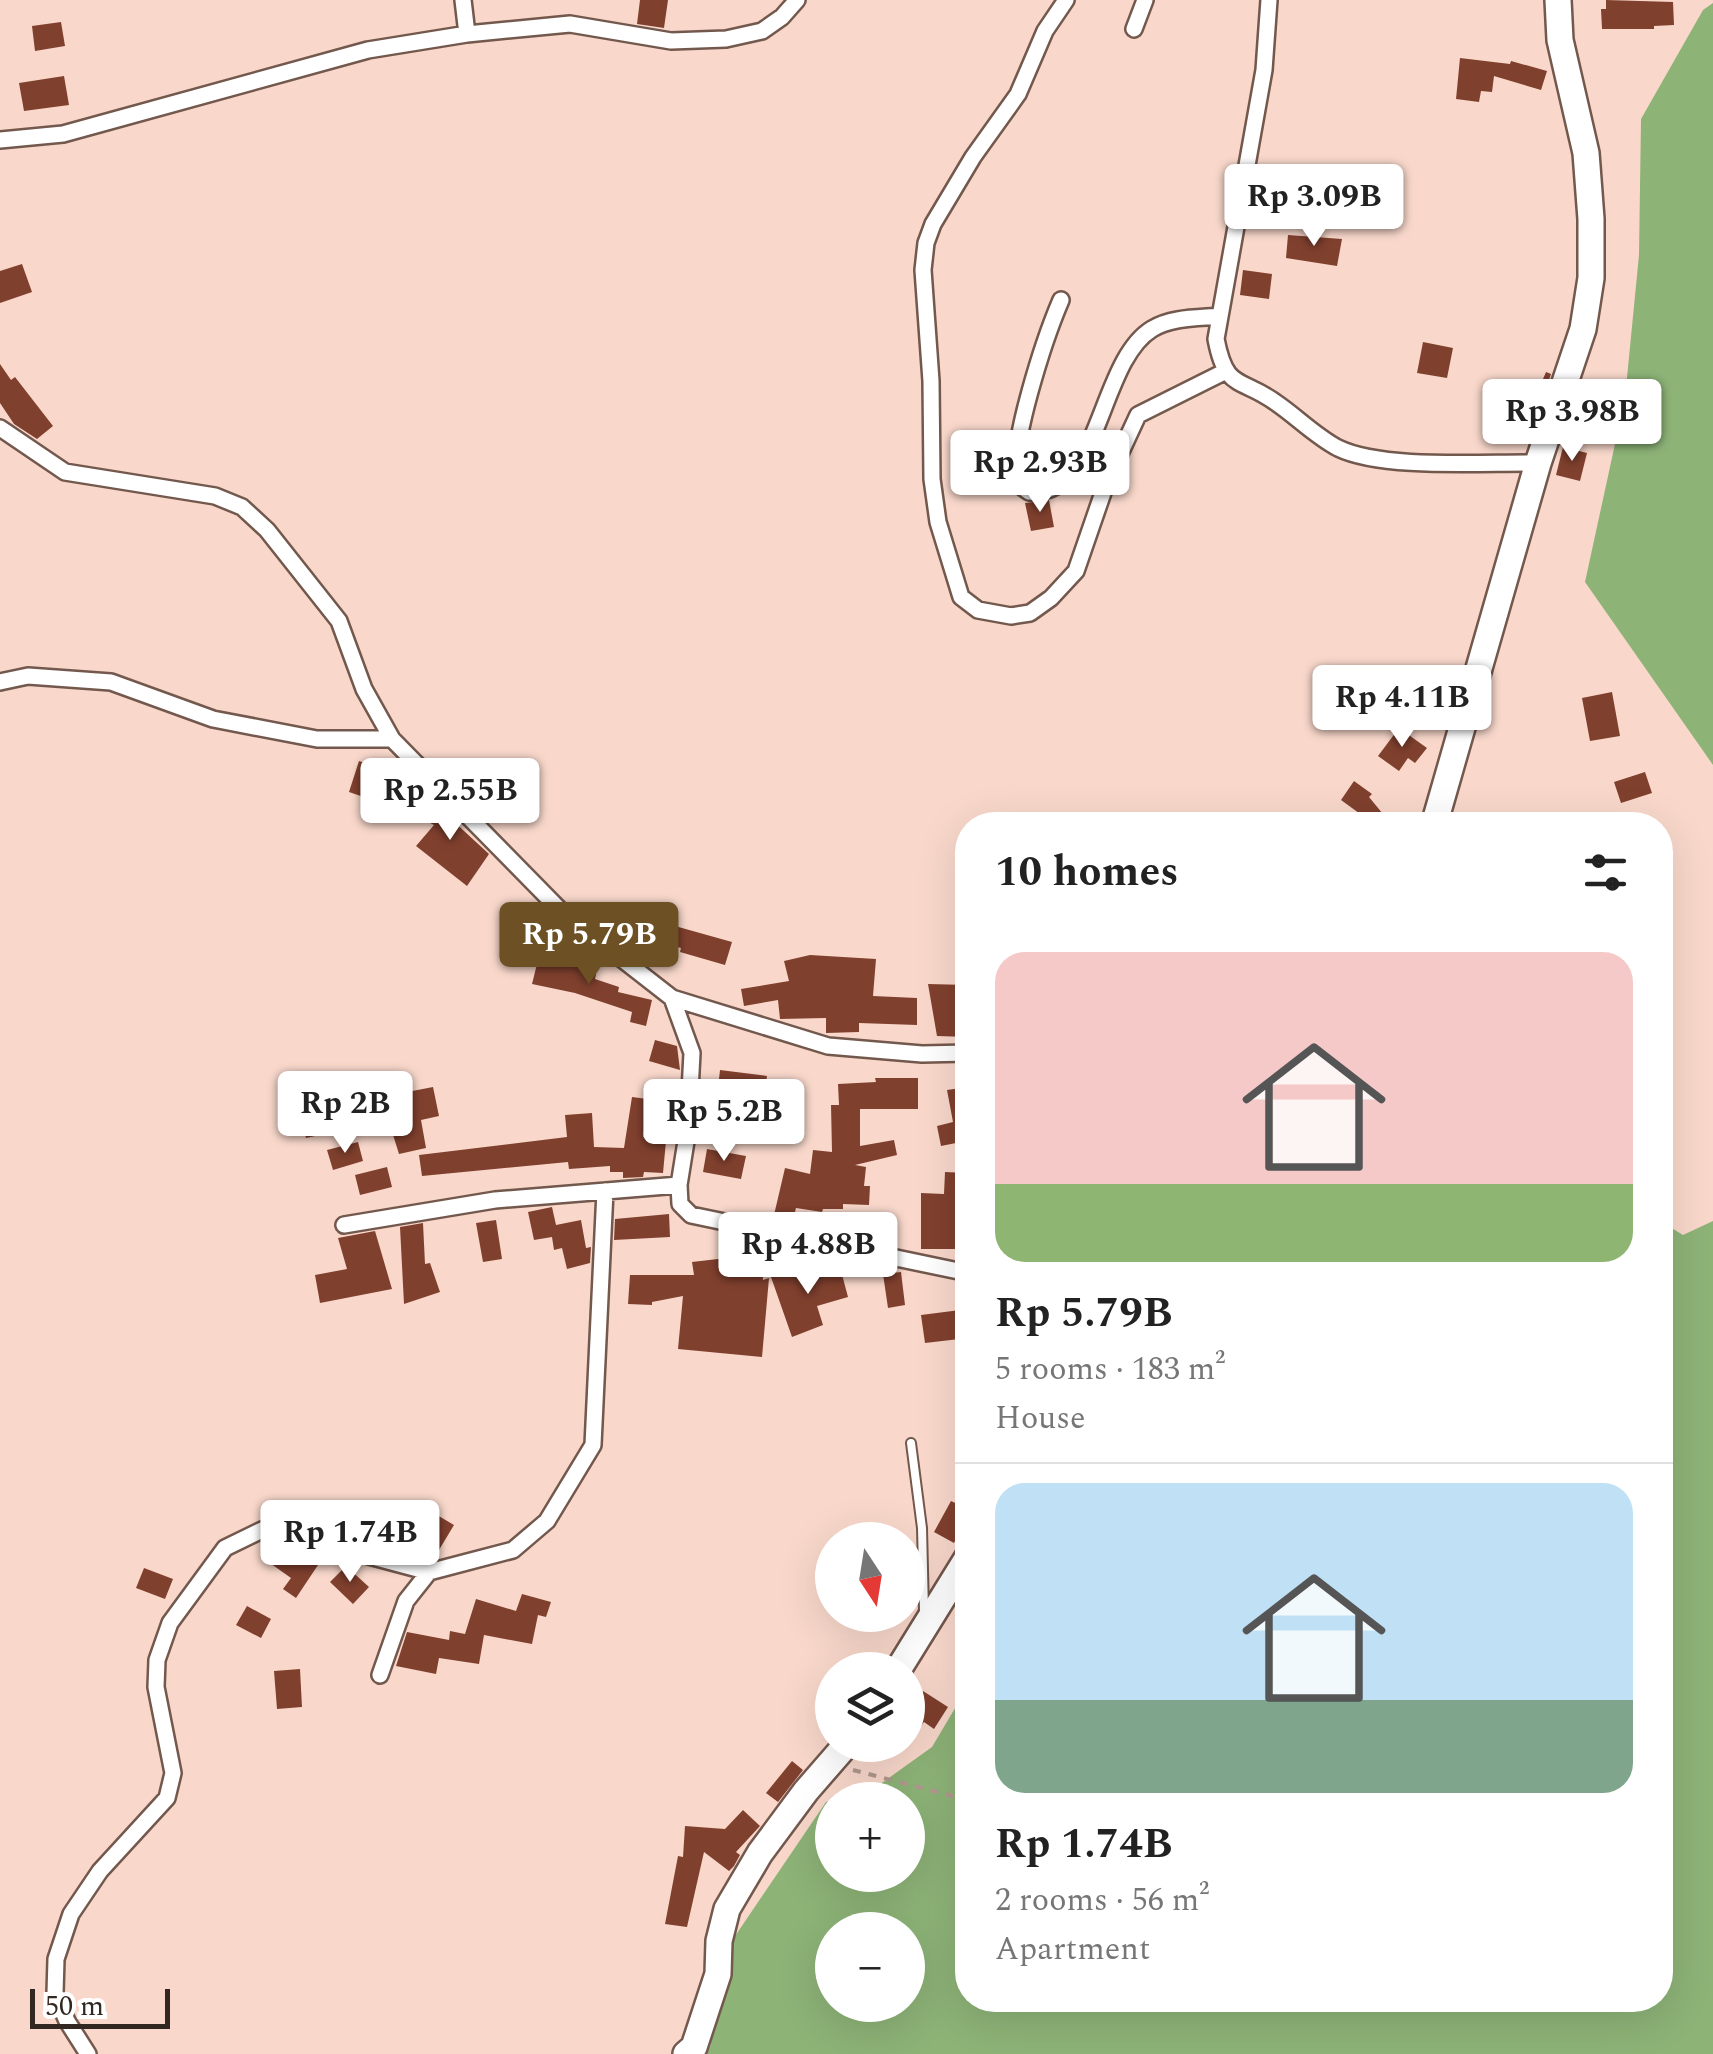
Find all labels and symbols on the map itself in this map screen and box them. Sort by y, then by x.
pin: Rp 3.09B [1211,164,1417,249]
pin: Rp 3.98B [1469,379,1675,464]
pin: Rp 2.93B [937,430,1143,515]
pin: Rp 4.11B [1299,665,1505,750]
pin: Rp 2.55B [347,758,553,843]
pin: Rp 5.79B [486,902,692,987]
pin: Rp 2B [275,1071,415,1156]
pin: Rp 5.2B [632,1079,816,1164]
pin: Rp 4.88B [705,1212,911,1297]
pin: Rp 1.74B [247,1500,453,1585]
north arrow [815,1522,925,1632]
scale bar [30,1984,170,2028]

